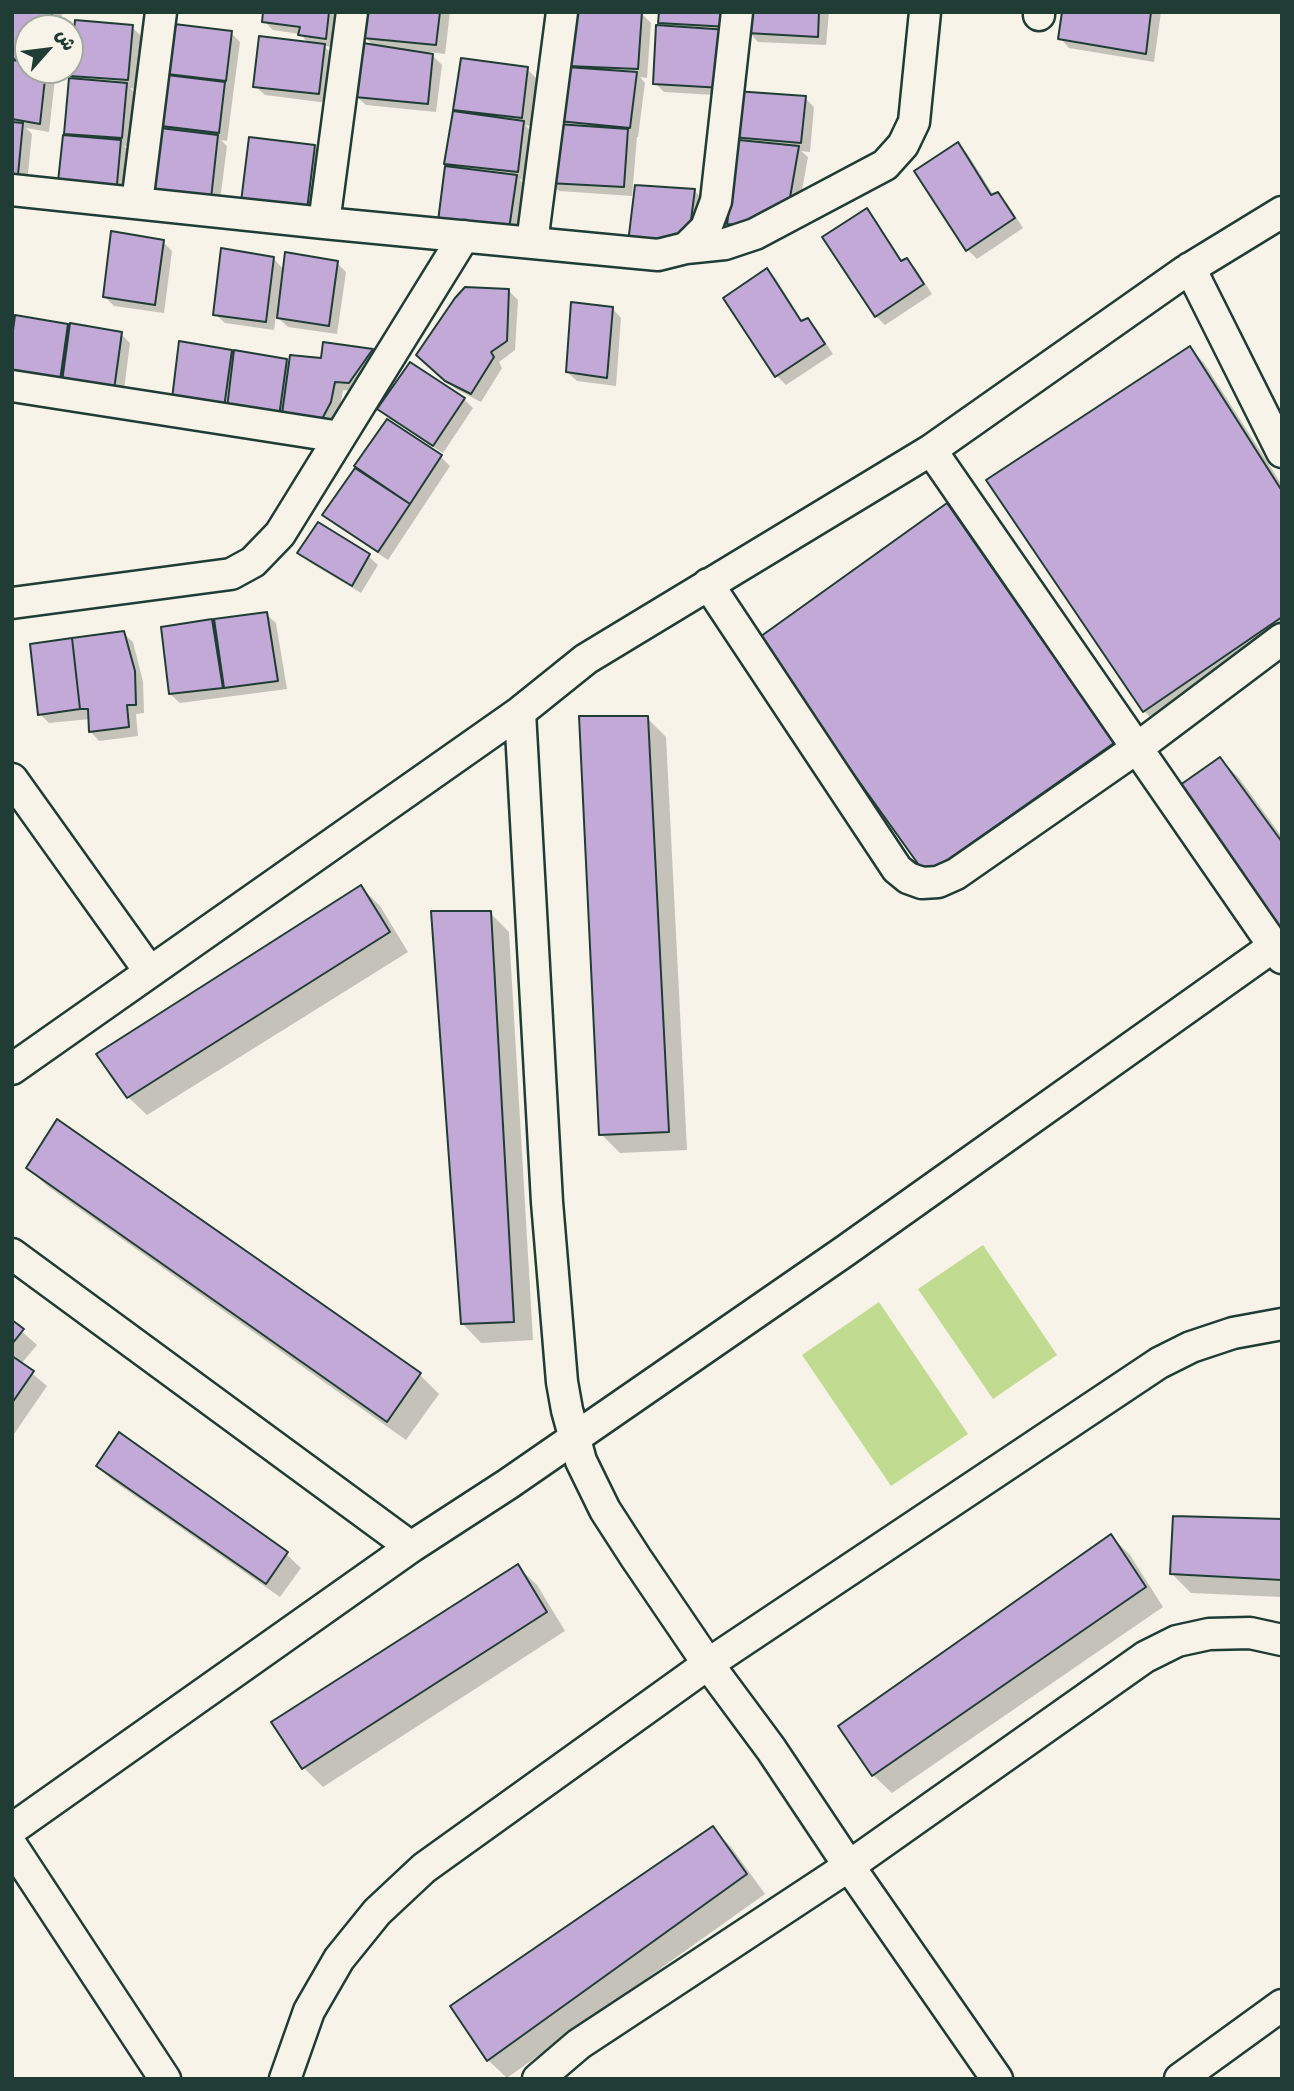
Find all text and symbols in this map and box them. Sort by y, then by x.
north arrow [14,14,84,84]
text: ش [50,25,81,55]

